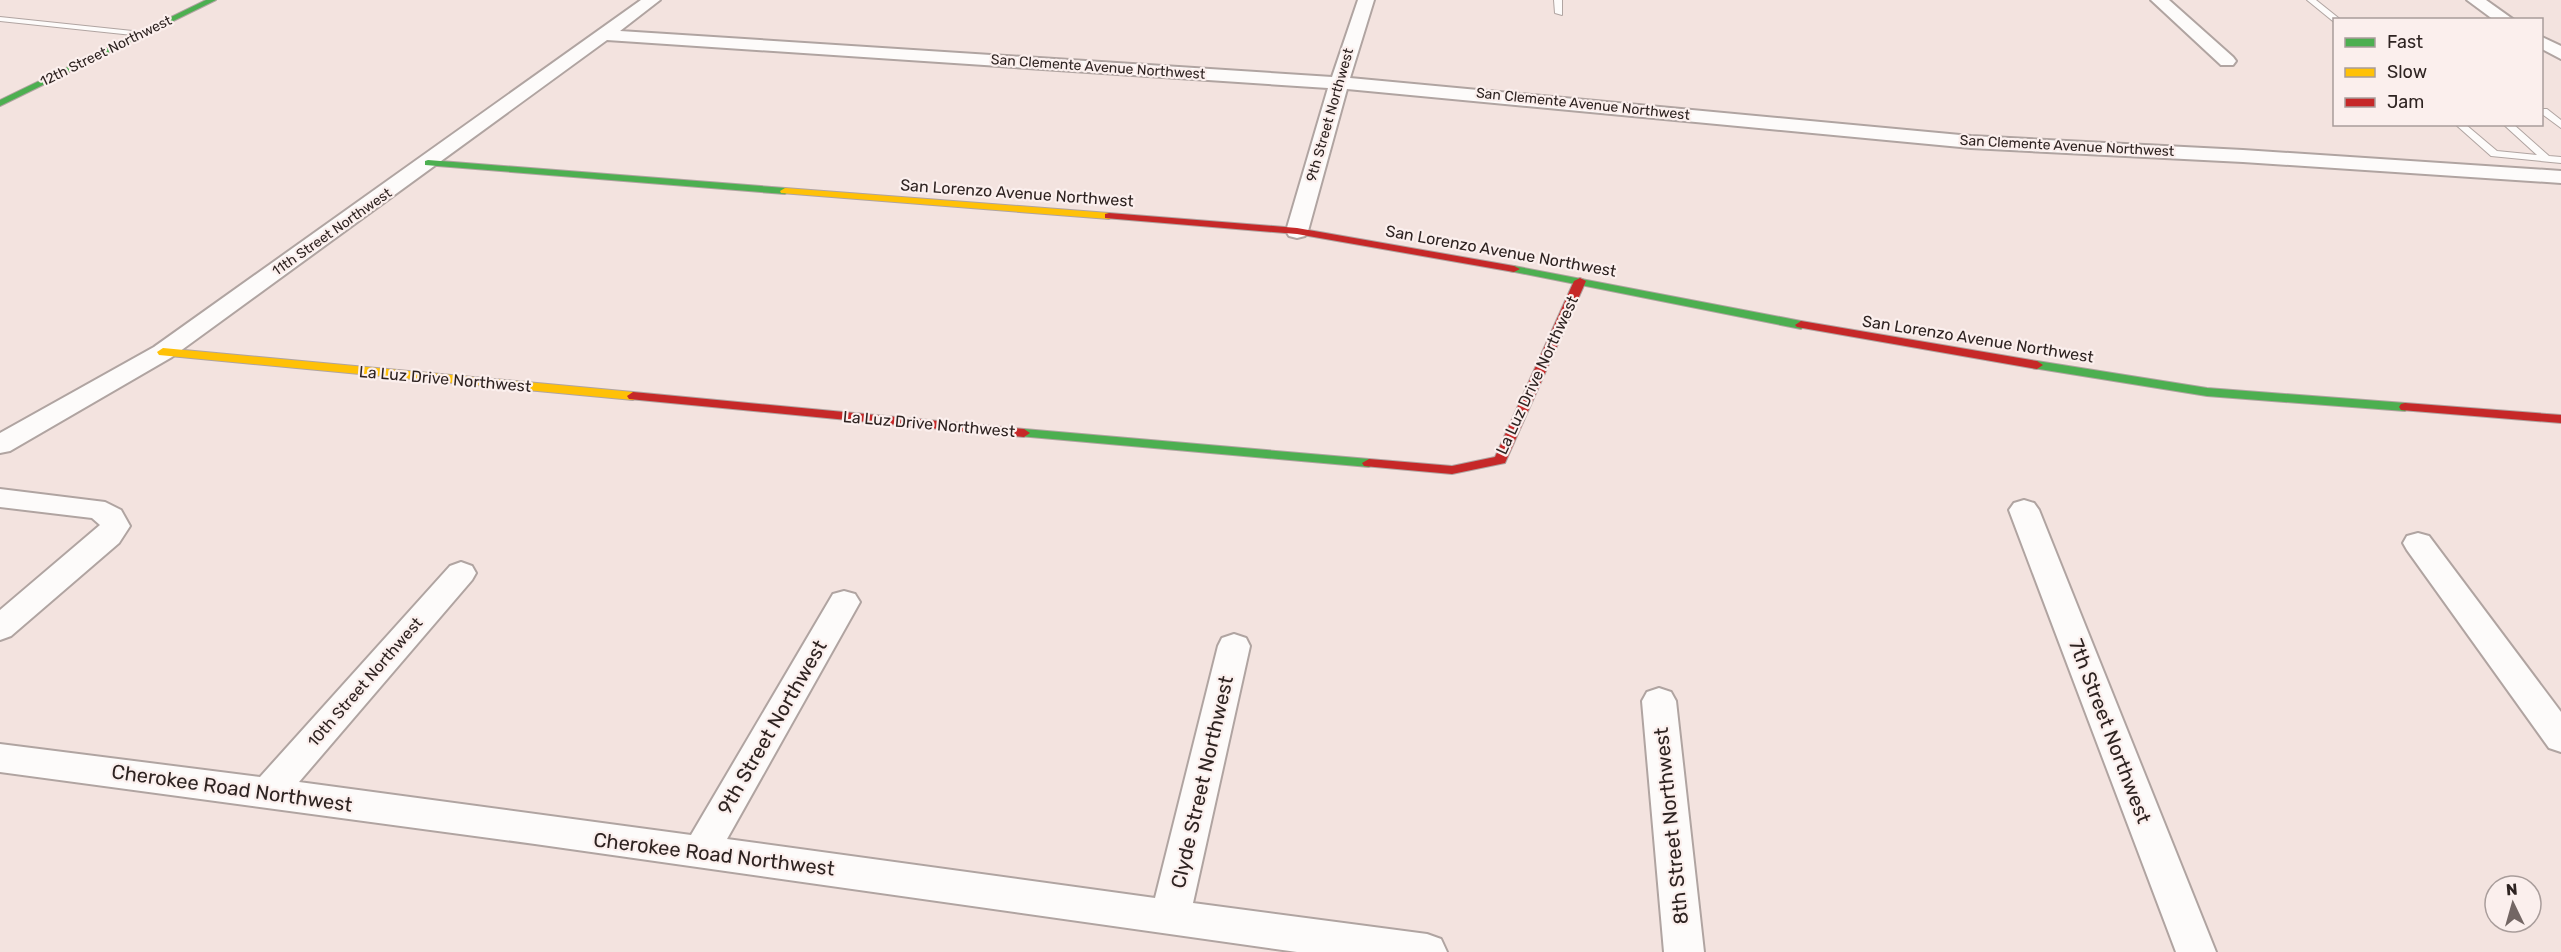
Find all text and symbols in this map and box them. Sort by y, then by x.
street label: 12th Street Northwest [38,12,175,90]
legend [2333,18,2543,126]
text: Fast [2387,31,2423,53]
street label: 9th Street Northwest [1303,46,1357,184]
street label: San Clemente Avenue Northwest [990,51,1206,83]
text: Slow [2387,61,2427,83]
street label: San Clemente Avenue Northwest [1475,84,1691,124]
text: Jam [2387,91,2424,113]
street label: San Clemente Avenue Northwest [1959,132,2175,160]
street label: San Lorenzo Avenue Northwest [900,175,1134,211]
street label: 11th Street Northwest [269,184,395,280]
street label: San Lorenzo Avenue Northwest [1384,221,1618,281]
street label: La Luz Drive Northwest [1492,293,1582,457]
street label: San Lorenzo Avenue Northwest [1861,311,2095,367]
street label: La Luz Drive Northwest [358,362,532,396]
street label: La Luz Drive Northwest [842,407,1016,441]
street label: 10th Street Northwest [304,613,426,751]
street label: 9th Street Northwest [712,635,832,818]
street label: 7th Street Northwest [2064,635,2156,827]
street label: Clyde Street Northwest [1166,673,1238,891]
street label: 8th Street Northwest [1649,726,1693,926]
street label: Cherokee Road Northwest [110,759,354,817]
street label: Cherokee Road Northwest [592,827,836,881]
north arrow [2483,874,2543,934]
text: N [2505,880,2518,900]

